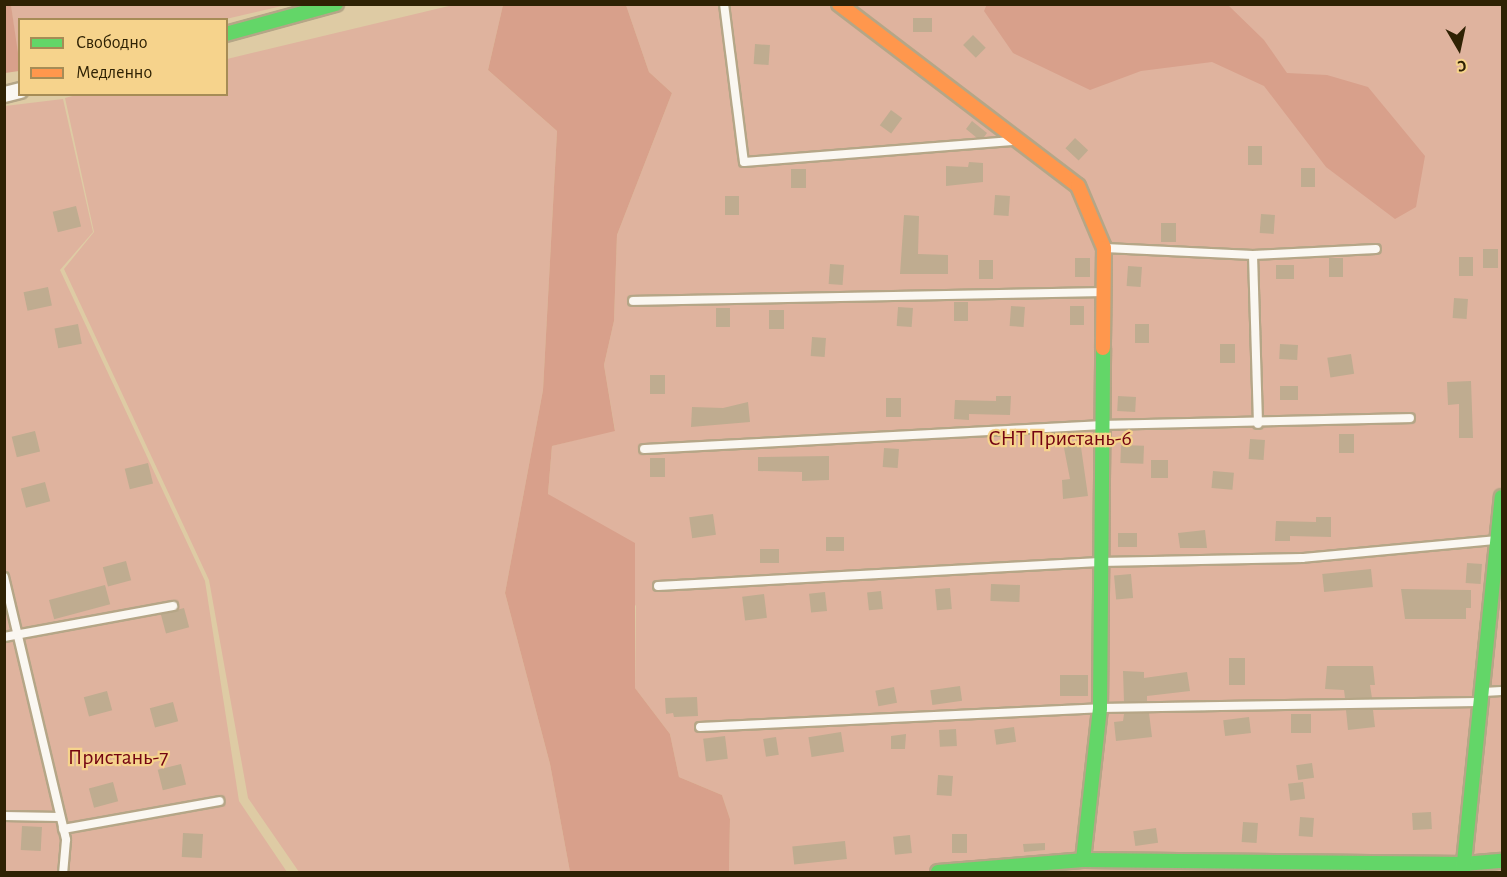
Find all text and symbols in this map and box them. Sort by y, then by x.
legend [18,18,228,96]
north arrow [1429,18,1489,78]
text: Свободно [76,34,148,52]
text: С [1456,57,1467,74]
text: Медленно [76,64,152,82]
park label: СНТ Пристань-6 [988,426,1132,452]
park label: Пристань-7 [68,745,168,771]

